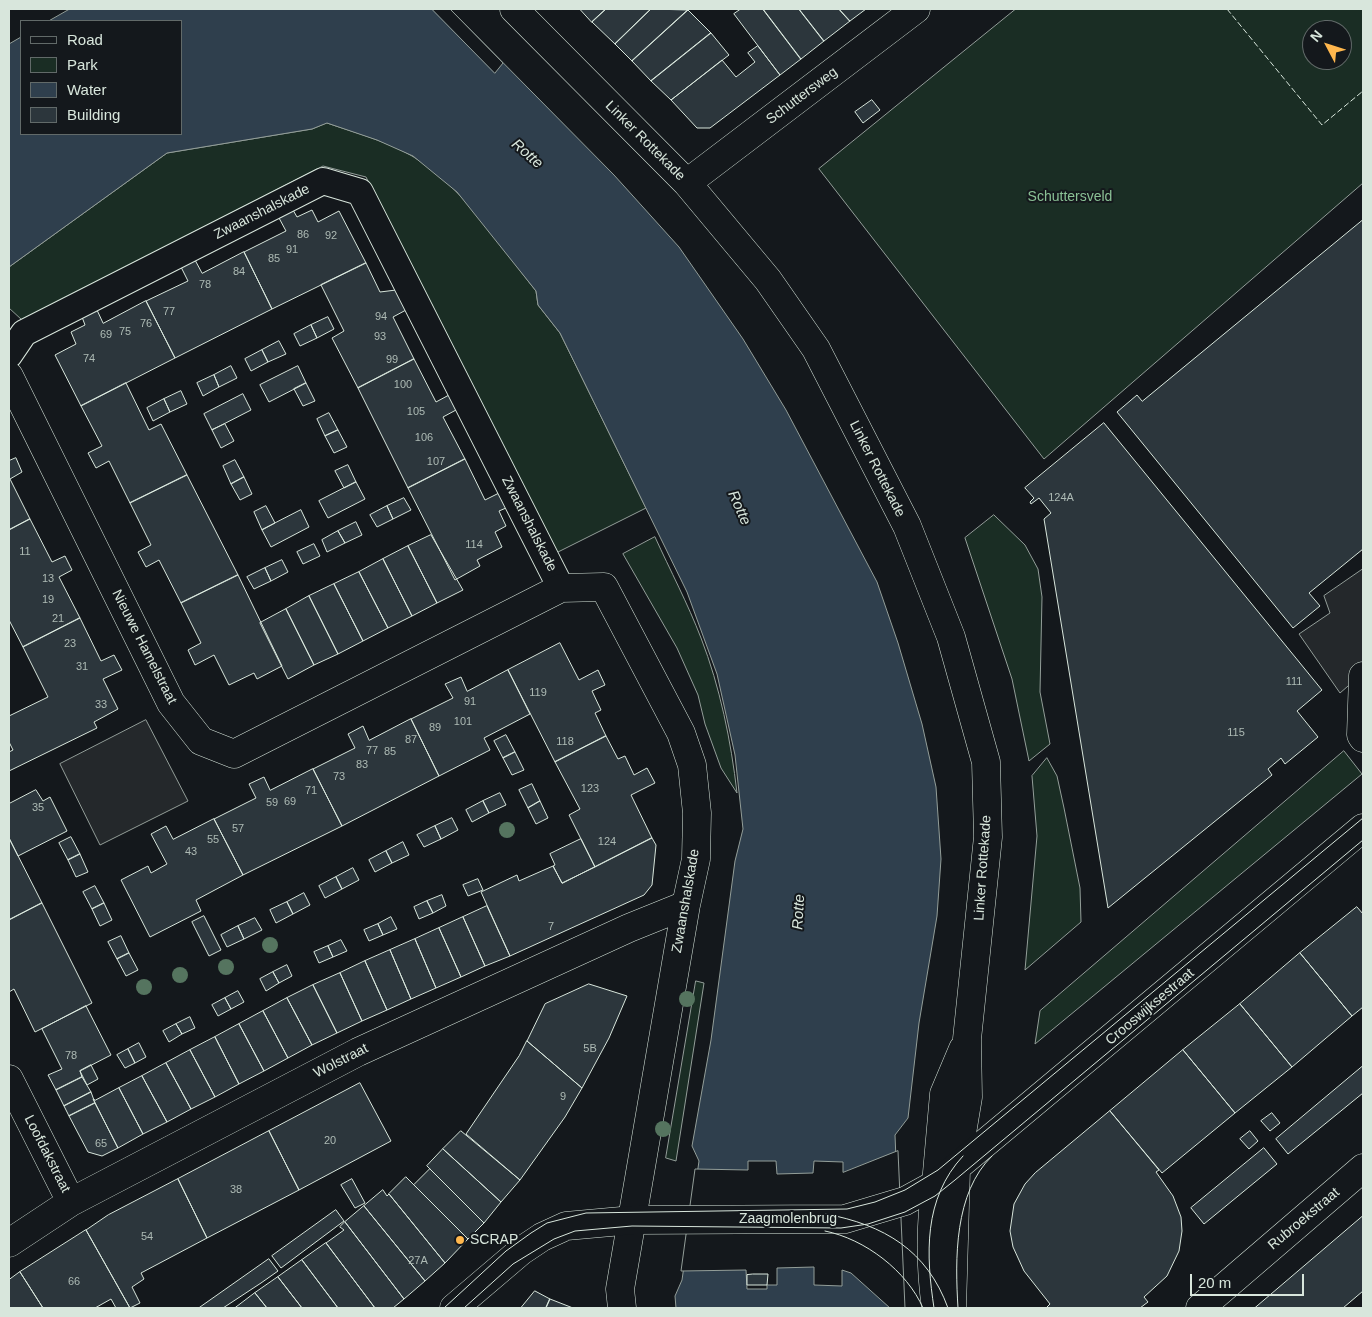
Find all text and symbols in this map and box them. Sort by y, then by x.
legend [20,20,182,135]
north arrow [1302,20,1352,70]
text: N [1307,27,1326,45]
text: Road [67,31,103,48]
text: Park [67,56,98,73]
street label: Schuttersweg [763,64,841,128]
text: Water [67,81,106,98]
street label: Linker Rottekade [602,98,688,184]
text: Building [67,106,120,123]
water label: Rotte [508,135,546,173]
street label: Zwaanshalskade [211,181,313,243]
park label: Schuttersveld [1028,189,1112,205]
house number: 86 [297,228,309,242]
house number: 92 [325,229,337,243]
house number: 91 [286,243,298,257]
house number: 85 [268,252,280,266]
house number: 84 [233,265,245,279]
house number: 78 [199,278,211,292]
house number: 77 [163,305,175,319]
house number: 94 [375,310,387,324]
house number: 76 [140,317,152,331]
house number: 75 [119,325,131,339]
house number: 69 [100,328,112,342]
house number: 93 [374,330,386,344]
house number: 74 [83,352,95,366]
house number: 99 [386,353,398,367]
house number: 100 [394,378,412,392]
house number: 105 [407,405,425,419]
street label: Linker Rottekade [845,418,909,520]
house number: 106 [415,431,433,445]
house number: 107 [427,455,445,469]
street label: Zwaanshalskade [498,473,560,575]
water label: Rotte [723,488,755,528]
house number: 124A [1048,491,1074,505]
house number: 114 [465,538,483,552]
house number: 11 [19,545,31,559]
house number: 13 [42,572,54,586]
street label: Nieuwe Hamelstraat [108,587,180,707]
house number: 19 [42,593,54,607]
house number: 21 [52,612,64,626]
house number: 23 [64,637,76,651]
house number: 31 [76,660,88,674]
house number: 111 [1286,675,1302,689]
house number: 119 [529,686,547,700]
house number: 91 [464,695,476,709]
house number: 33 [95,698,107,712]
house number: 101 [454,715,472,729]
house number: 89 [429,721,441,735]
house number: 115 [1227,726,1245,740]
house number: 87 [405,733,417,747]
house number: 118 [556,735,574,749]
house number: 77 [366,744,378,758]
house number: 85 [384,745,396,759]
house number: 83 [356,758,368,772]
house number: 73 [333,770,345,784]
house number: 123 [581,782,599,796]
house number: 71 [305,784,317,798]
house number: 69 [284,795,296,809]
house number: 59 [266,796,278,810]
house number: 35 [32,801,44,815]
street label: Linker Rottekade [971,815,995,921]
house number: 57 [232,822,244,836]
house number: 55 [207,833,219,847]
house number: 124 [598,835,616,849]
house number: 43 [185,845,197,859]
street label: Zwaanshalskade [669,848,703,954]
water label: Rotte [789,894,809,930]
house number: 7 [548,920,554,934]
street label: Crooswijksestraat [1102,965,1198,1049]
street label: Wolstraat [311,1040,371,1082]
house number: 5B [583,1042,597,1056]
house number: 78 [65,1049,77,1063]
house number: 9 [560,1090,566,1104]
street label: Loofdakstraat [20,1112,74,1196]
house number: 20 [324,1134,336,1148]
house number: 65 [95,1137,107,1151]
house number: 38 [230,1183,242,1197]
street label: Rubroekstraat [1265,1184,1343,1254]
street label: Zaagmolenbrug [739,1211,837,1227]
house number: 54 [141,1230,153,1244]
place label: SCRAP [470,1232,518,1248]
marker: SCRAP [454,1234,466,1246]
house number: 27A [408,1254,428,1268]
scale bar [1192,1264,1306,1296]
text: 20 m [1198,1274,1231,1291]
house number: 66 [68,1275,80,1289]

